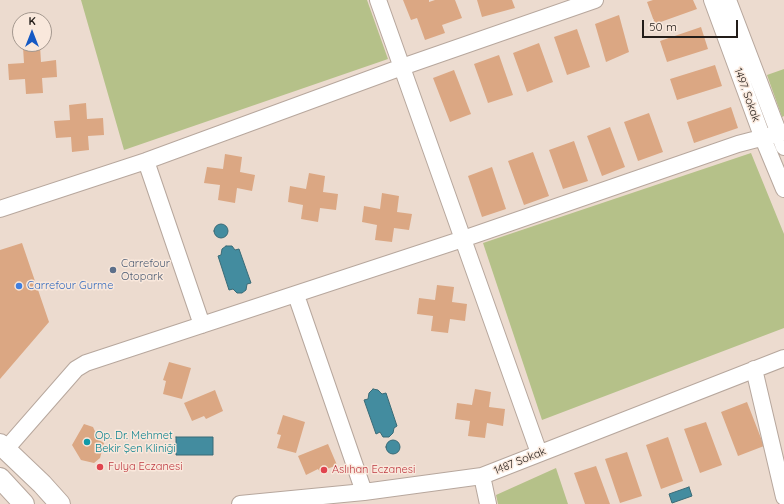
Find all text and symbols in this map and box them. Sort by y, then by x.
north arrow [12,12,52,52]
scale bar [644,12,740,38]
text: K [28,14,36,28]
text: 50 m [649,19,677,34]
street label: 1497. Sokak [731,66,763,124]
place label: Carrefour Otopark [121,257,170,283]
marker: Carrefour Otopark [108,265,118,275]
place label: Carrefour Gurme [27,279,113,293]
marker: Carrefour Gurme [14,281,24,291]
place label: Op. Dr. Mehmet Bekir Şen Kliniği [95,429,176,455]
marker: Op. Dr. Mehmet Bekir Şen Kliniği [82,437,92,447]
street label: 1487 Sokak [492,445,548,477]
place label: Fulya Eczanesi [108,460,183,474]
marker: Fulya Eczanesi [95,462,105,472]
place label: Aslıhan Eczanesi [332,463,415,477]
marker: Aslıhan Eczanesi [319,465,329,475]

